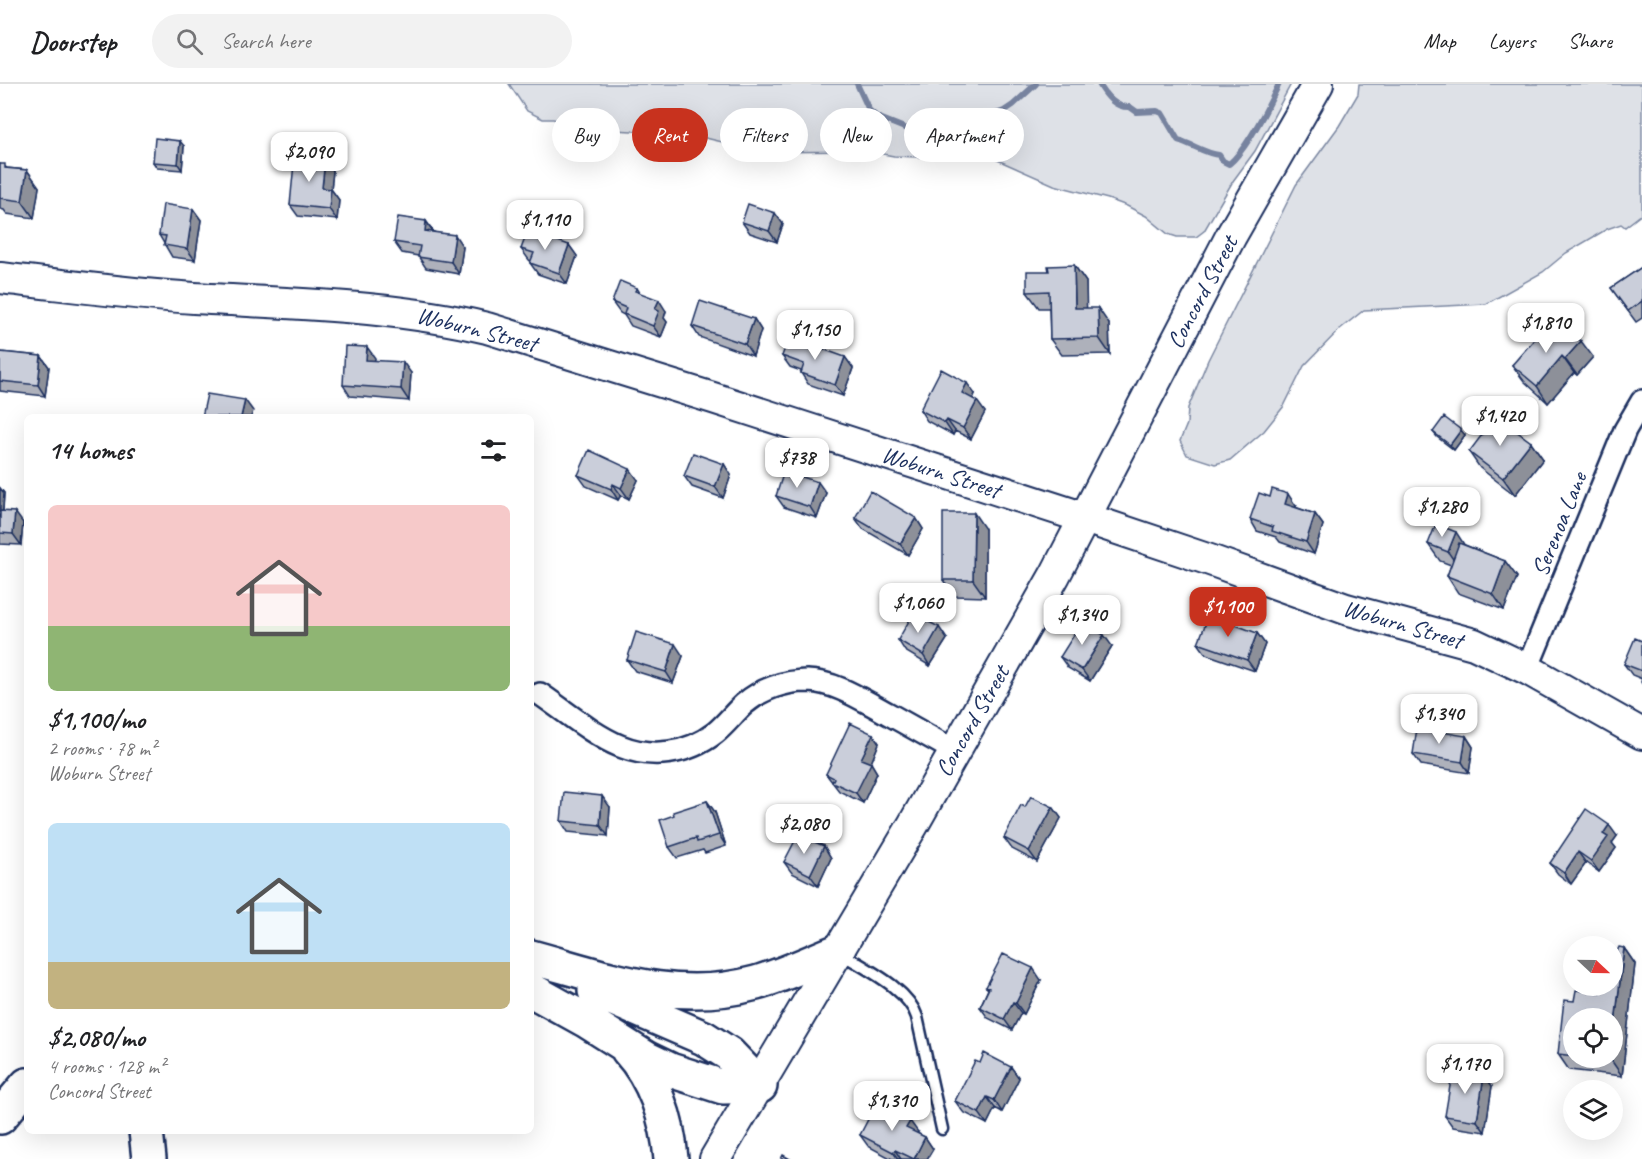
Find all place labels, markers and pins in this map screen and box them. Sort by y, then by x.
pin: $2,090 [260,132,358,183]
pin: $1,110 [496,200,594,251]
pin: $1,810 [1497,303,1595,354]
pin: $1,150 [766,310,864,361]
pin: $1,420 [1451,396,1549,447]
pin: $738 [761,438,833,489]
pin: $1,280 [1393,487,1491,538]
pin: $1,060 [869,583,967,634]
pin: $1,100 [1179,587,1277,638]
pin: $1,340 [1033,595,1131,646]
pin: $1,340 [1390,694,1488,745]
pin: $2,080 [755,804,853,855]
pin: $1,170 [1416,1044,1514,1095]
pin: $1,310 [843,1081,941,1132]

